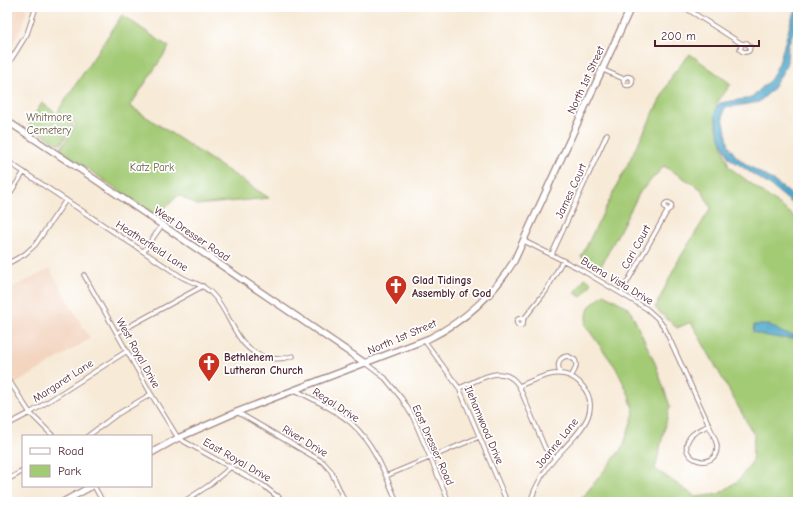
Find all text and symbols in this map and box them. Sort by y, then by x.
scale bar [655,22,759,48]
text: 200 m [661,29,696,43]
street label: North 1st Street [565,43,608,116]
park label: Whitmore Cemetery [26,111,72,137]
park label: Katz Park [130,161,175,174]
street label: James Court [553,161,590,221]
street label: West Dresser Road [152,204,233,264]
street label: Heatherfield Lane [113,218,191,274]
street label: Cari Court [619,222,654,271]
street label: Buena Vista Drive [578,254,656,308]
church icon: Glad Tidings Assembly of God [383,273,409,306]
place label: Glad Tidings Assembly of God [412,274,491,300]
street label: West Royal Drive [113,316,163,391]
street label: North 1st Street [366,316,439,357]
church icon: Bethlehem Lutheran Church [196,350,222,383]
place label: Bethlehem Lutheran Church [224,351,303,377]
street label: Margaret Lane [30,356,96,405]
street label: Ilehamwood Drive [462,384,507,467]
street label: Regal Drive [310,385,362,425]
street label: East Dresser Road [409,403,457,487]
street label: Joanne Lane [533,415,581,471]
street label: River Drive [280,422,330,460]
legend [22,435,152,487]
street label: East Royal Drive [201,435,274,485]
text: Road [58,444,84,458]
text: Park [58,464,81,478]

